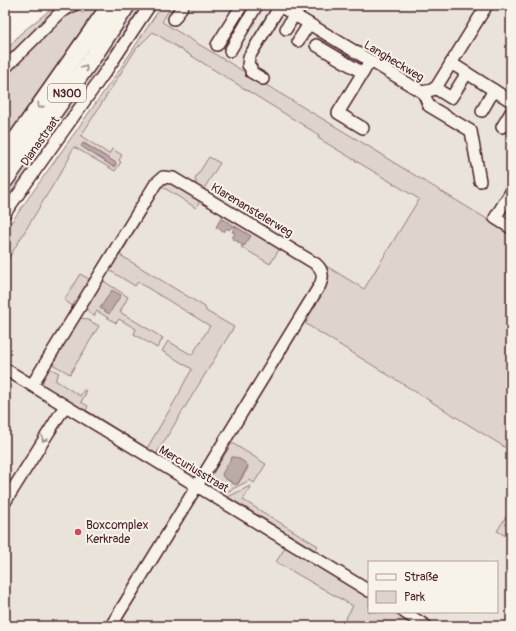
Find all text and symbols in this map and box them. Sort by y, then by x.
street label: Langheckweg [361,38,427,85]
one-way arrow [80,65,88,72]
road number: N300 [48,84,86,102]
one-way arrow [38,102,45,109]
street label: Dianastraat [18,113,63,169]
street label: Klarenanstelerweg [208,180,296,241]
one-way arrow [41,435,49,442]
street label: Mercuriusstraat [156,443,232,496]
place label: Boxcomplex Kerkrade [86,518,148,547]
marker: Boxcomplex Kerkrade [73,527,83,537]
legend [368,561,498,613]
text: Straße [404,570,438,585]
text: Park [404,590,425,605]

